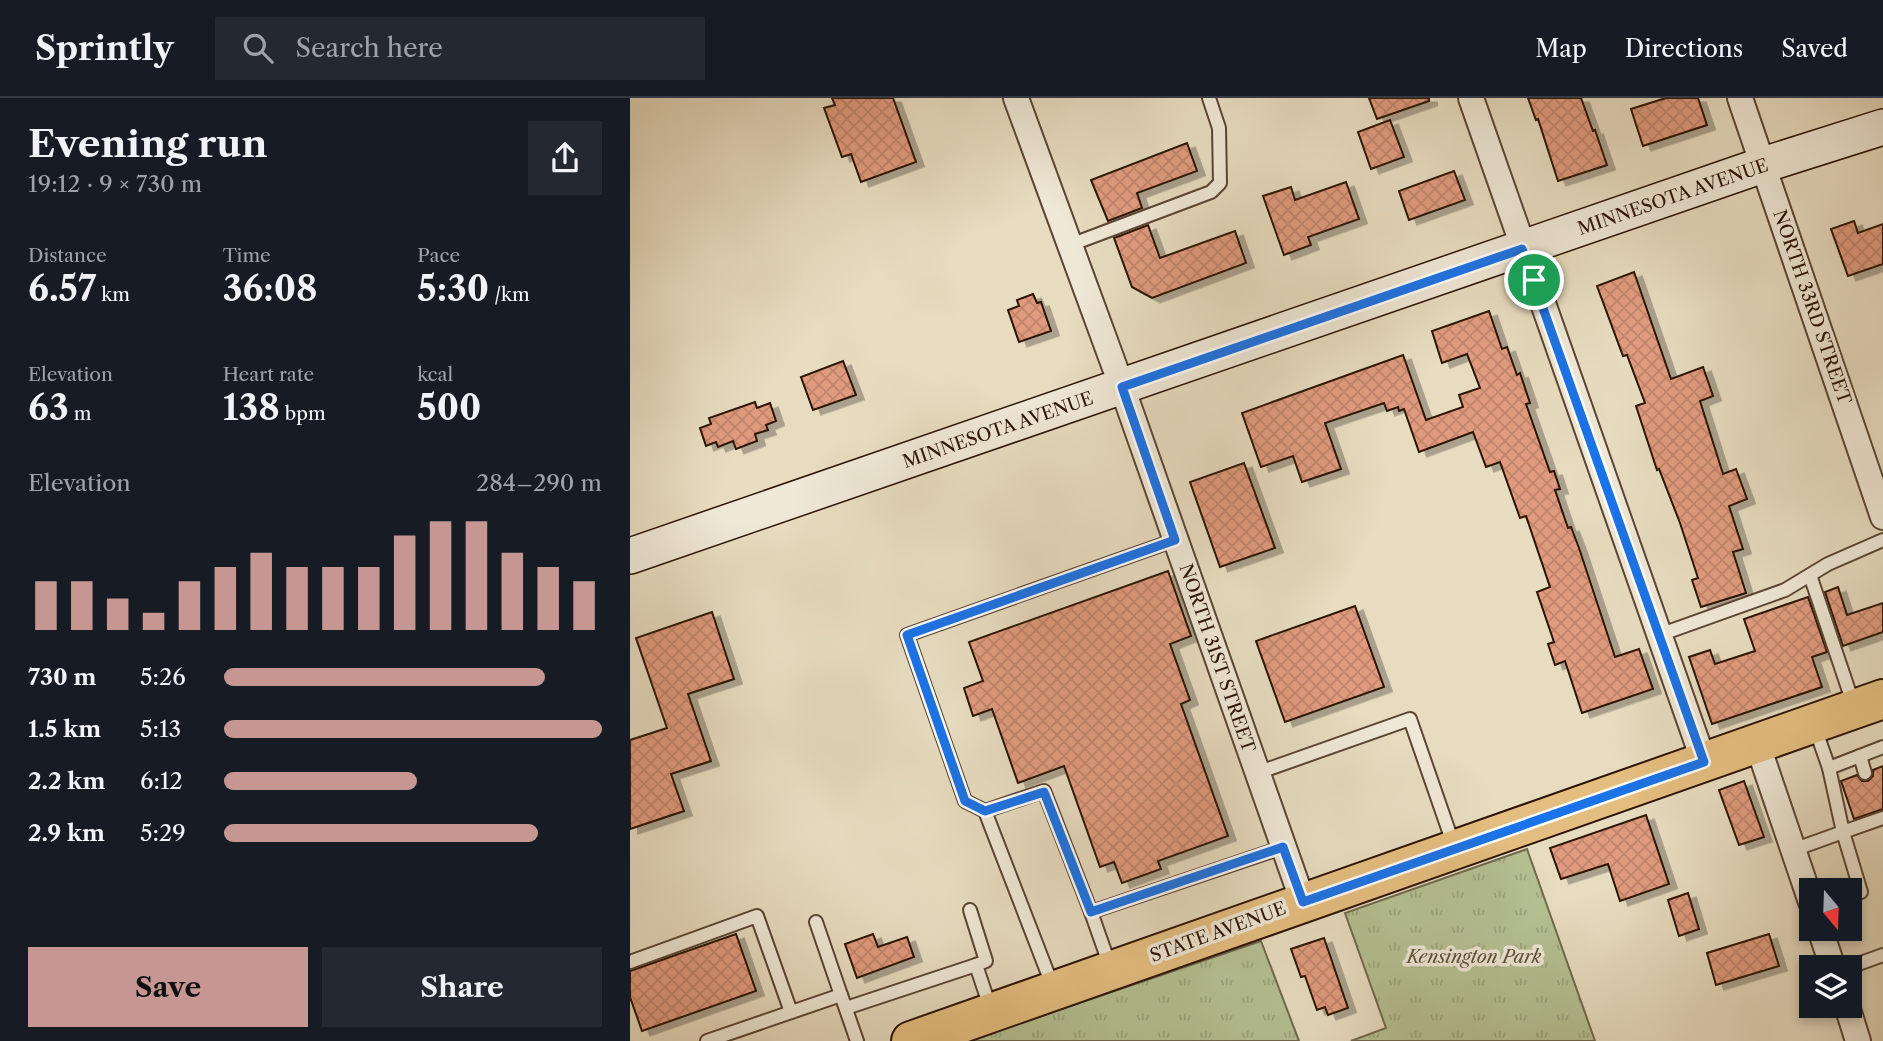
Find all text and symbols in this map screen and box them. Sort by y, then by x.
search box [215,17,705,80]
text: Sprintly [35,28,173,69]
icon: search [239,29,277,67]
text: Search here [295,32,443,64]
text: Map [1535,34,1587,63]
text: Directions [1625,34,1743,63]
text: Saved [1781,34,1848,63]
text: Evening run [28,120,268,167]
button: share [528,121,602,195]
street label: MINNESOTA AVENUE [1575,154,1771,240]
text: 19:12 · 9 × 730 m [28,170,202,198]
street label: NORTH 33RD STREET [1768,207,1856,408]
text: Distance [28,244,107,267]
text: Time [223,244,271,267]
text: Pace [417,244,460,267]
pin [1504,250,1564,310]
icon: arrive [1515,261,1553,299]
text: 6.57 [28,267,96,310]
text: 36:08 [223,267,318,310]
text: 5:30 [417,267,489,310]
text: km [96,283,130,306]
text: /km [489,283,530,306]
text: Elevation [28,363,113,386]
text: Heart rate [223,363,314,386]
text: kcal [417,363,453,386]
text: 63 [28,386,69,429]
text: 138 [223,386,280,429]
text: 500 [417,386,481,429]
street label: MINNESOTA AVENUE [900,387,1096,473]
text: m [69,402,91,425]
text: bpm [280,402,326,425]
text: Elevation [28,469,131,497]
text: 284–290 m [476,469,602,497]
street label: NORTH 31ST STREET [1174,561,1260,756]
text: 730 m [28,663,96,691]
text: 5:26 [140,663,186,691]
text: 1.5 km [28,715,101,743]
text: 5:13 [140,715,181,743]
text: 2.2 km [28,767,105,795]
text: 6:12 [140,767,183,795]
text: 2.9 km [28,819,105,847]
text: 5:29 [140,819,186,847]
north arrow [1799,878,1862,942]
map controls [1799,878,1862,1018]
street label: STATE AVENUE [1147,897,1289,967]
park label: Kensington Park [1405,946,1542,968]
button: Save [28,947,308,1027]
button: Share [322,947,602,1027]
button: layers [1799,955,1862,1018]

